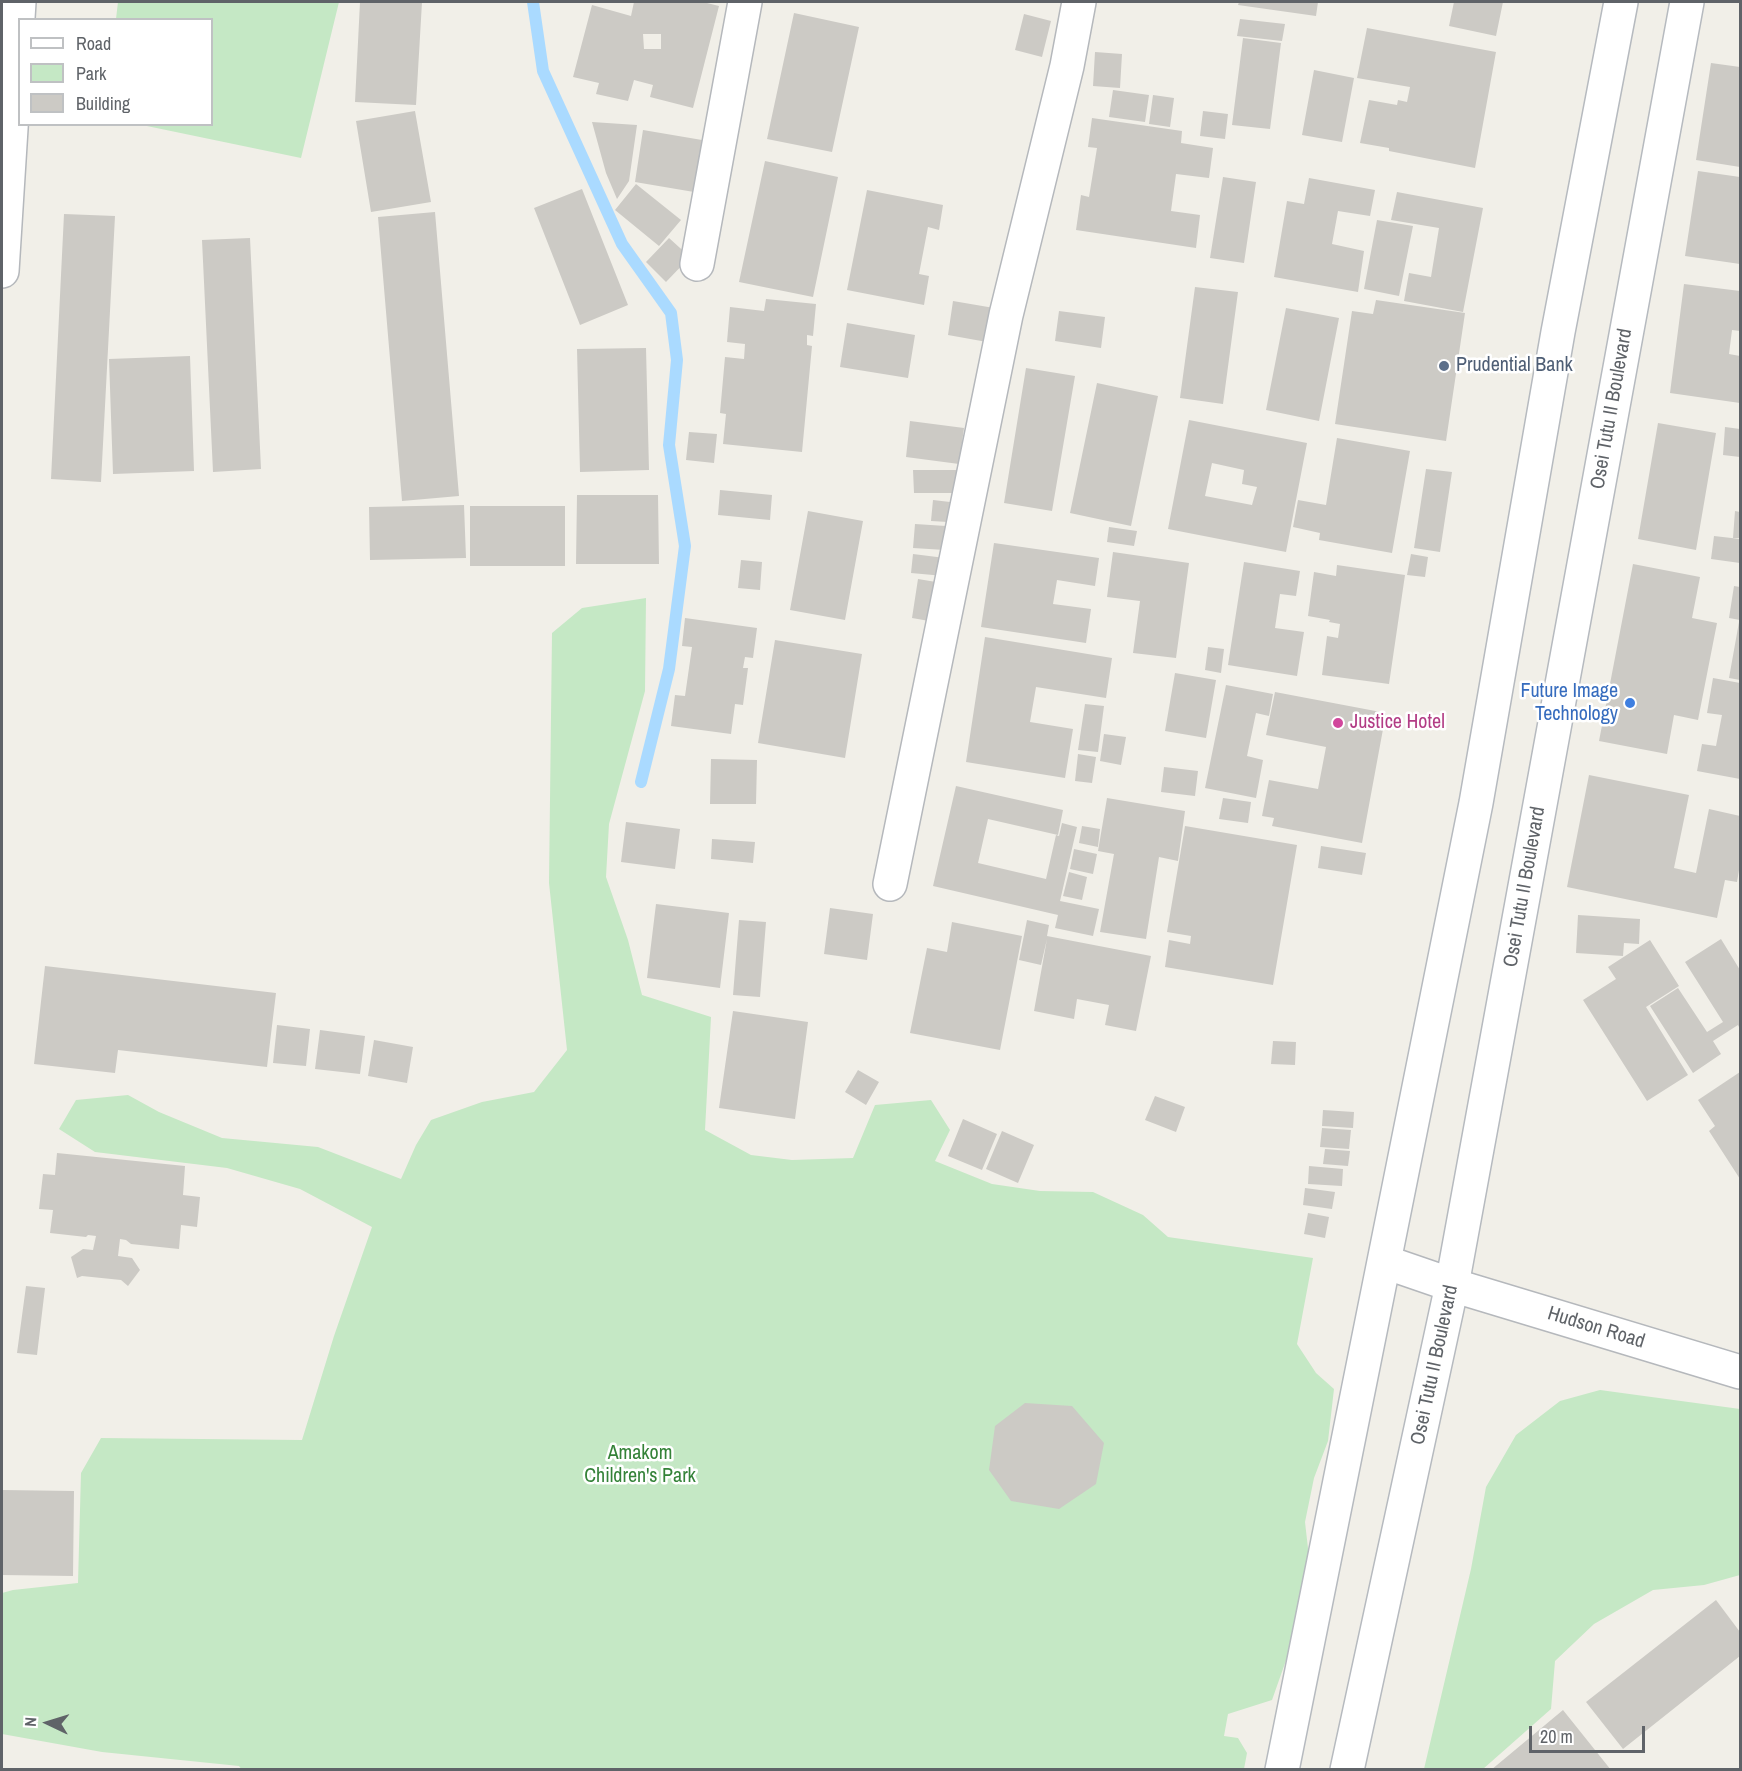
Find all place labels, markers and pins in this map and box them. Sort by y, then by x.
place label: Prudential Bank [1456,354,1573,378]
marker: Prudential Bank [1437,359,1451,373]
place label: Future Image Technology [1520,680,1618,727]
marker: Future Image Technology [1623,696,1637,710]
place label: Justice Hotel [1350,711,1445,735]
marker: Justice Hotel [1331,716,1345,730]

